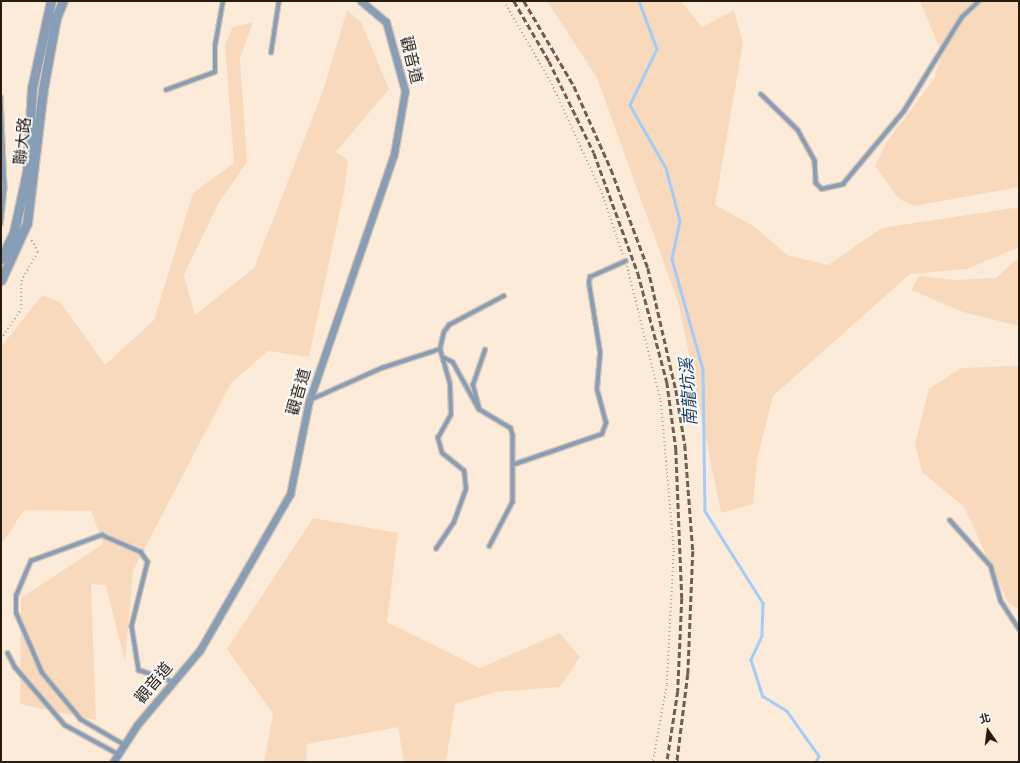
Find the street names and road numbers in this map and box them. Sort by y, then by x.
street label: 觀音道 [396,34,426,86]
street label: 聯大路 [11,116,35,166]
street label: 觀音道 [283,366,315,418]
street label: 觀音道 [131,658,177,708]

